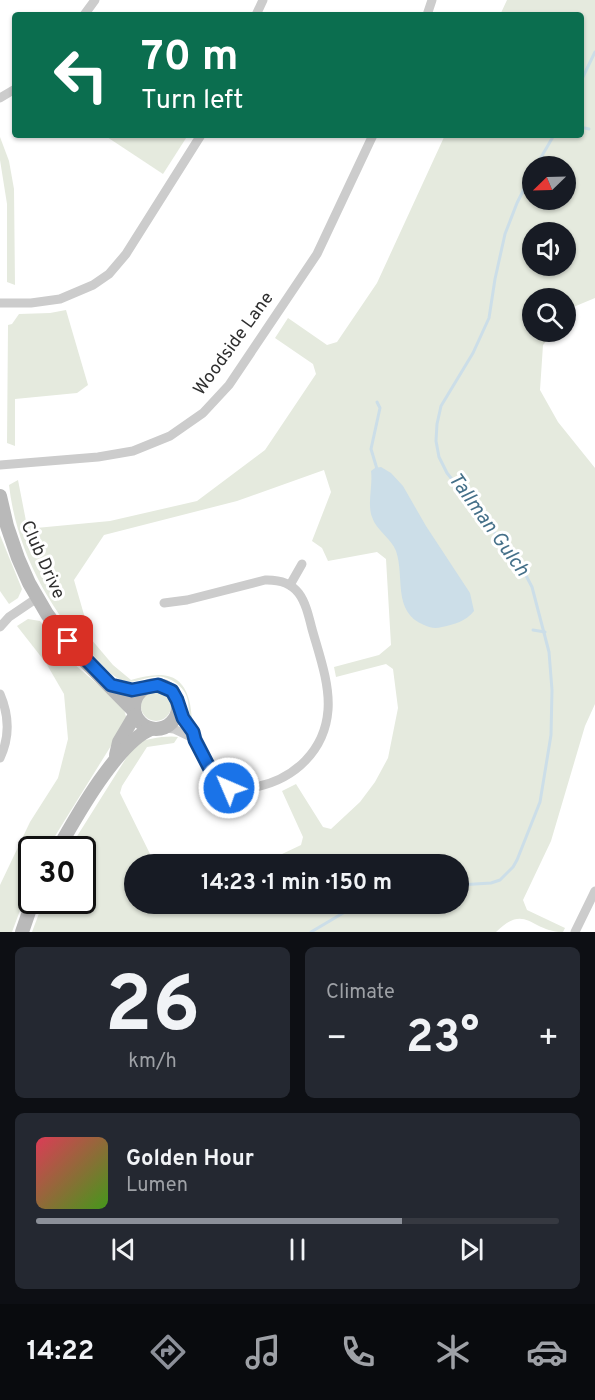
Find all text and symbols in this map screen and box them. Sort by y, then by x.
text: 70 m [141,32,239,85]
icon: left [42,36,120,114]
text: Turn left [141,84,243,118]
north arrow [522,156,576,210]
map controls [522,156,576,342]
button: sound [522,222,576,276]
street label: Woodside Lane [189,288,279,400]
button: search [522,288,576,342]
water label: Tallman Gulch [442,468,534,582]
street label: Club Drive [15,517,69,603]
pin [42,615,93,666]
icon: arrive [51,624,84,657]
position arrow [197,756,261,820]
speed limit sign: 30 [18,836,96,914]
text: 14:23 · 1 min · 150 m [201,870,392,897]
text: 26 [105,960,200,1059]
text: Climate [326,980,395,1006]
text: 23° [406,1011,479,1068]
text: − [326,1019,347,1061]
text: + [538,1019,559,1061]
text: km/h [128,1049,177,1075]
text: Golden Hour [126,1146,254,1173]
text: Lumen [126,1173,188,1199]
icon: previous [107,1233,140,1266]
icon: pause [281,1233,314,1266]
icon: next [455,1233,488,1266]
icon: directions [147,1331,189,1373]
icon: music [242,1331,284,1373]
icon: phone [337,1331,379,1373]
icon: climate [432,1331,474,1373]
icon: car [526,1331,568,1373]
text: 14:22 [26,1335,94,1369]

